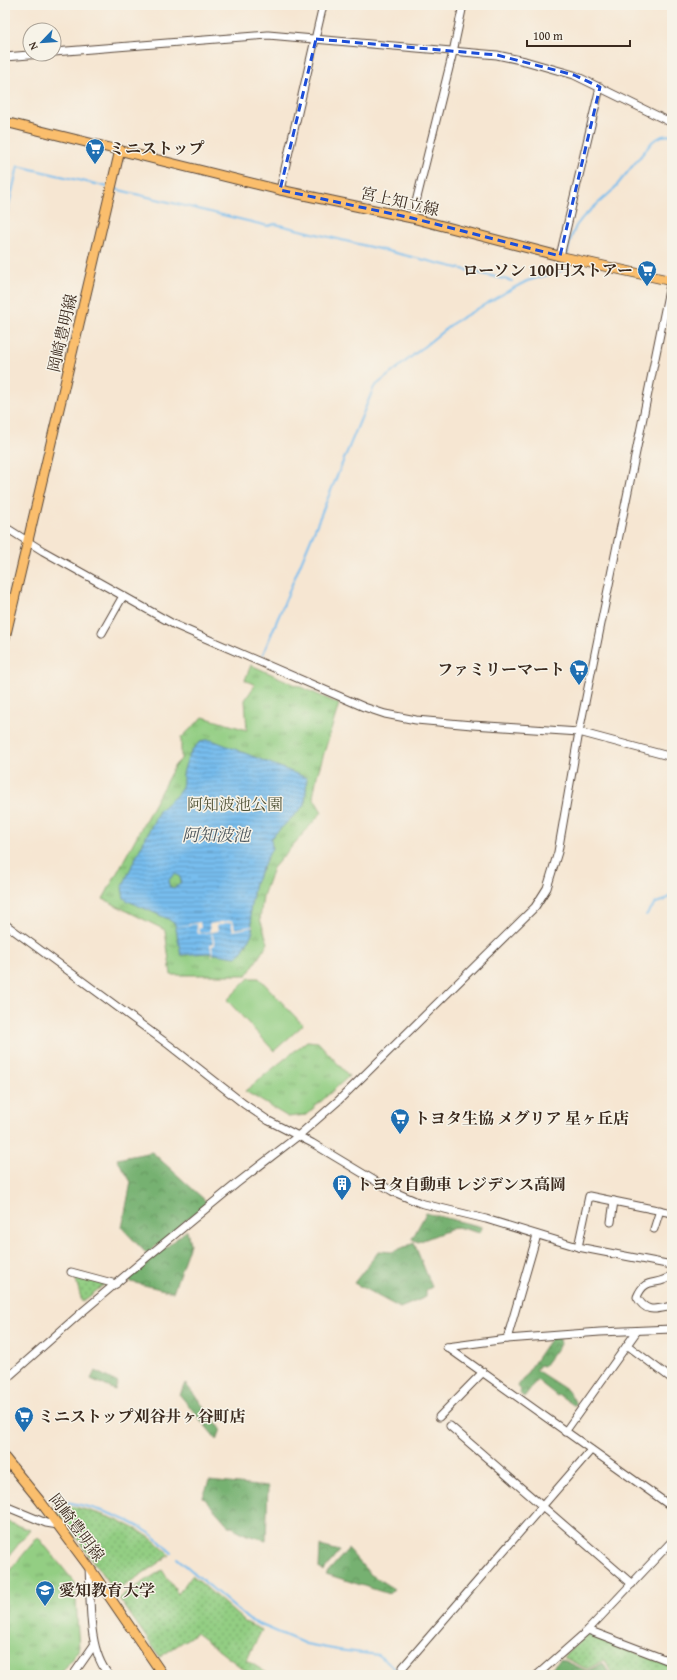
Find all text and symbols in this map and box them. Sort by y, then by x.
north arrow [22,22,62,62]
scale bar [527,22,630,48]
text: 100 m [533,27,563,44]
text: N [24,39,42,53]
place label: ミニストップ [109,136,205,160]
supermarket icon: ミニストップ [84,137,106,165]
street label: 宮上知立線 [358,180,442,222]
place label: ローソン 100円ストアー [462,258,633,282]
supermarket icon: ローソン 100円ストアー [636,259,658,287]
street label: 岡崎豊明線 [41,291,83,375]
place label: ファミリーマート [437,657,565,681]
supermarket icon: ファミリーマート [568,658,590,686]
park label: 阿知波池公園 [187,792,283,816]
water label: 阿知波池 [182,822,252,847]
place label: トヨタ生協 メグリア 星ヶ丘店 [414,1106,629,1130]
supermarket icon: トヨタ生協 メグリア 星ヶ丘店 [389,1107,411,1135]
place label: トヨタ自動車 レジデンス高岡 [356,1172,566,1196]
building icon: トヨタ自動車 レジデンス高岡 [331,1173,353,1201]
place label: ミニストップ刈谷井ヶ谷町店 [38,1404,246,1428]
supermarket icon: ミニストップ刈谷井ヶ谷町店 [13,1405,35,1433]
street label: 岡崎豊明線 [43,1488,111,1566]
place label: 愛知教育大学 [59,1578,155,1602]
school or university icon: 愛知教育大学 [34,1579,56,1607]

